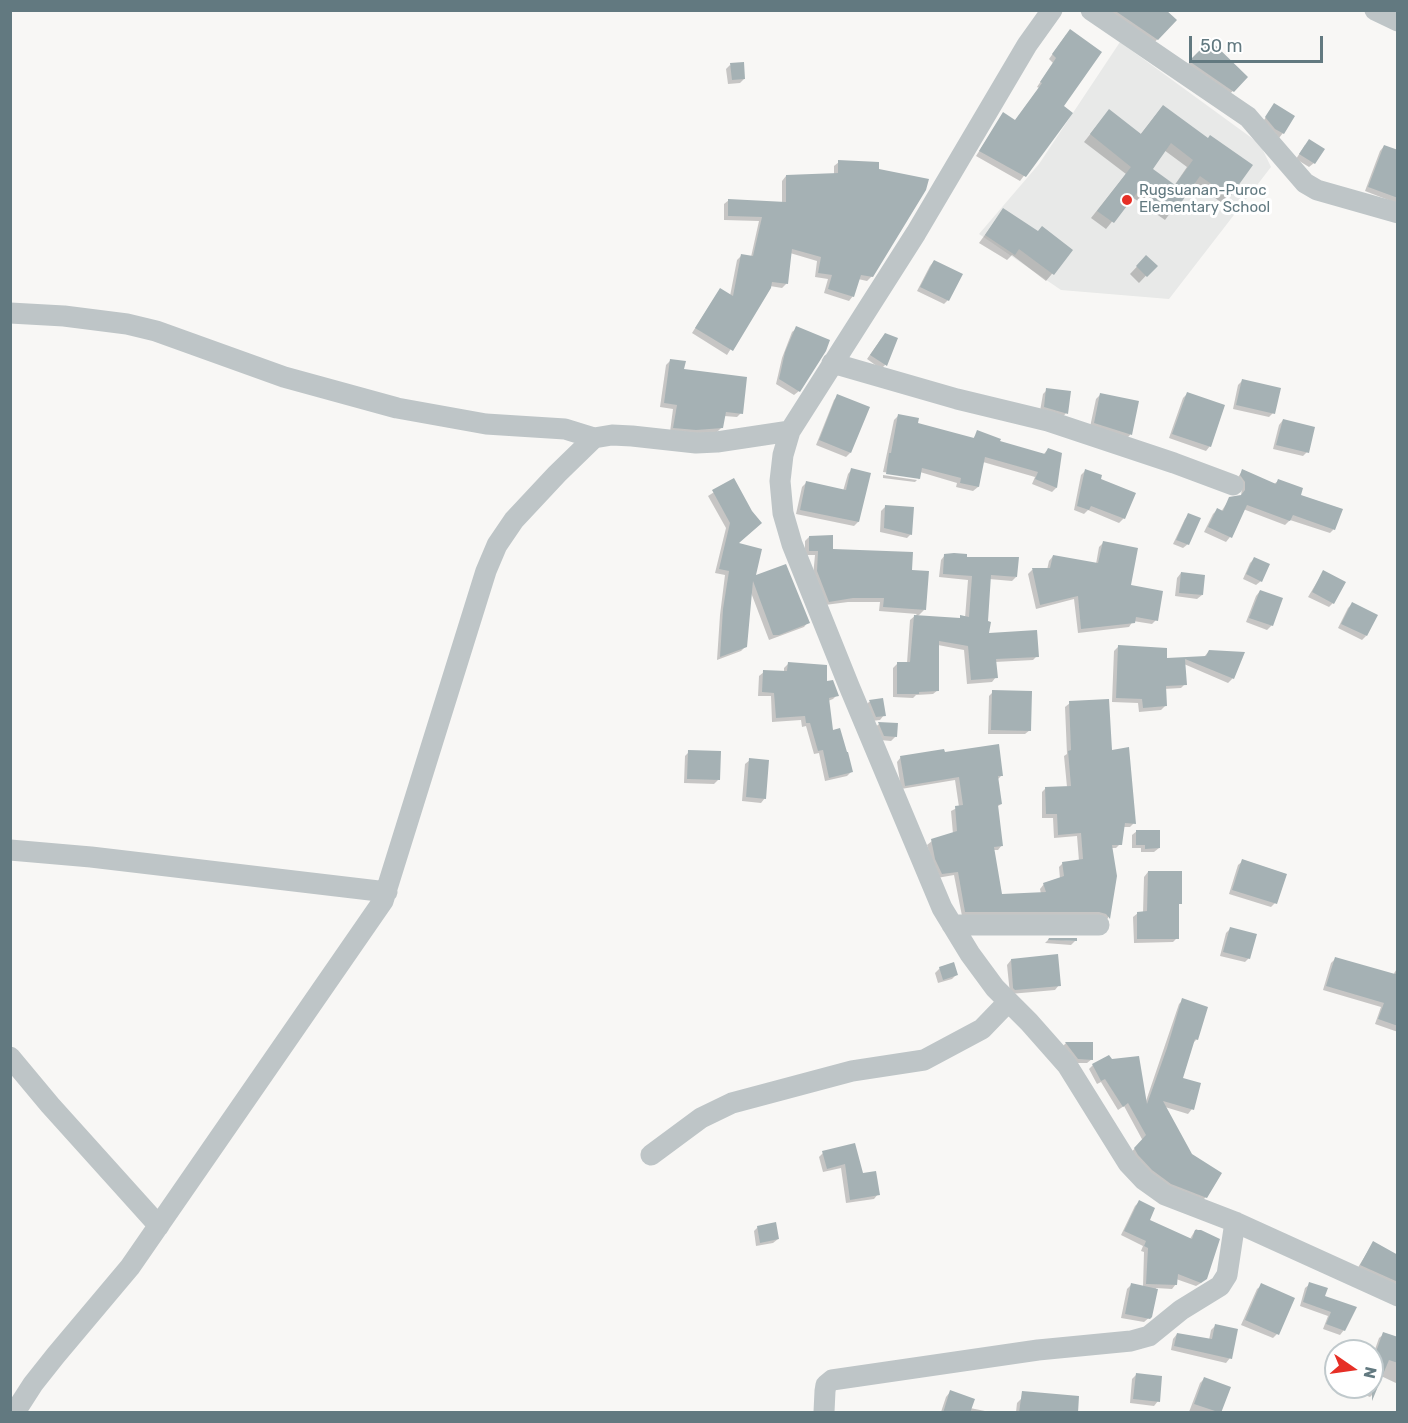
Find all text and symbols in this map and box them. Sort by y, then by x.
scale bar [1192,24,1326,62]
text: 50 m [1200,35,1243,57]
place label: Rugsuanan-Puroc Elementary School [1139,182,1270,217]
marker: Rugsuanan-Puroc Elementary School [1120,193,1134,207]
north arrow [1324,1339,1384,1399]
text: N [1360,1365,1381,1380]

